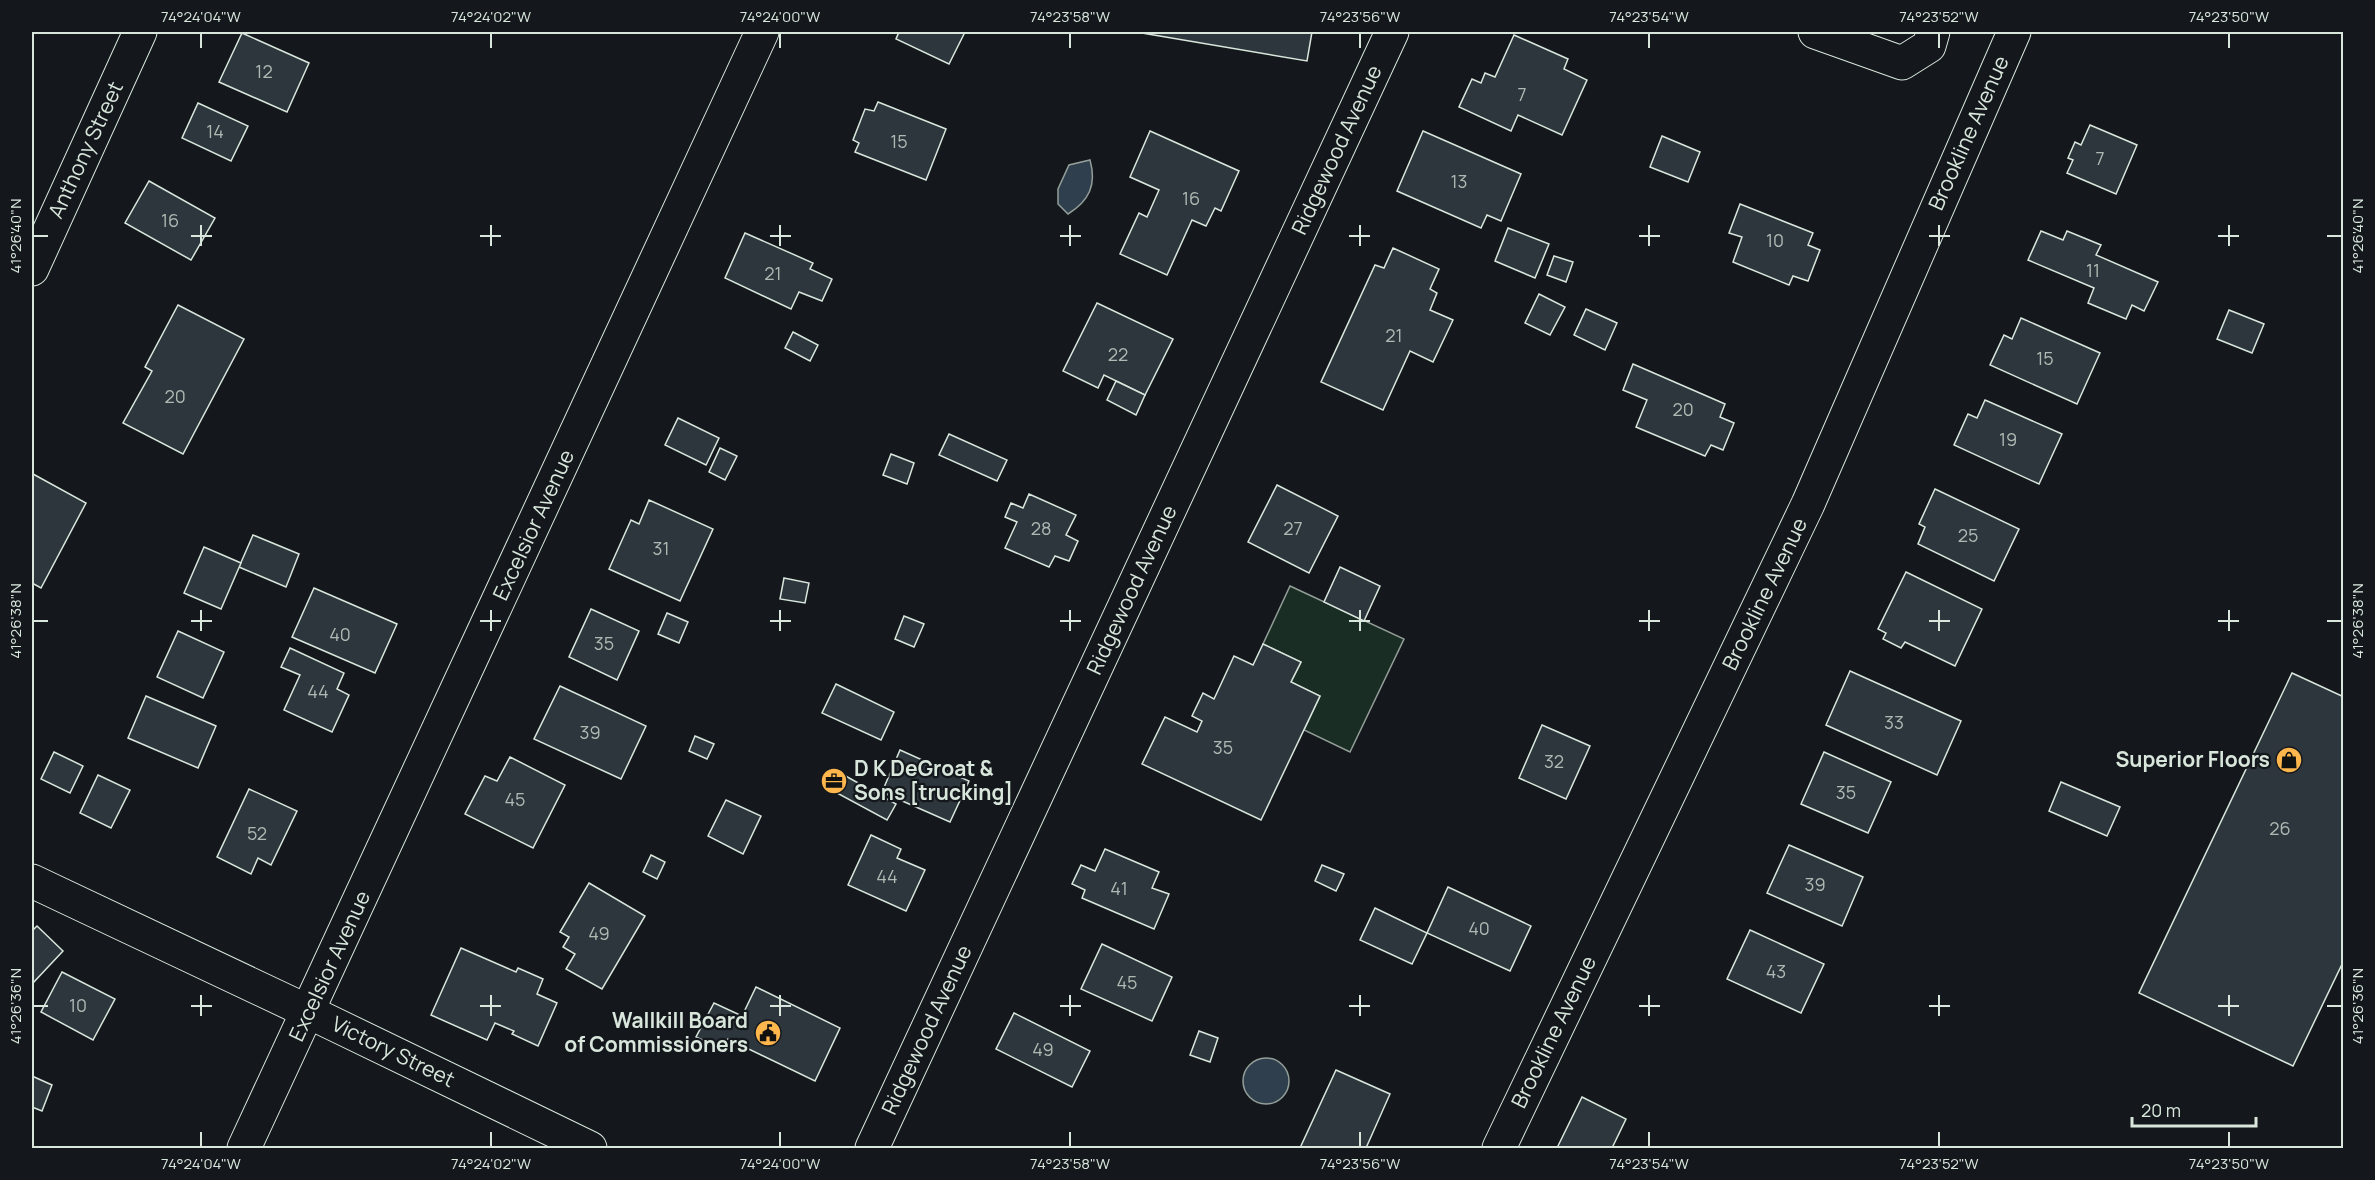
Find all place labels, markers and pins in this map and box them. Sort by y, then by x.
place label: Superior Floors [2115,745,2270,773]
shop icon: Superior Floors [2274,745,2304,775]
place label: D K DeGroat & Sons [trucking] [854,754,1013,806]
office icon: D K DeGroat & Sons [trucking] [819,766,849,796]
place label: Wallkill Board of Commissioners [564,1006,748,1058]
public building icon: Wallkill Board of Commissioners [753,1018,783,1048]

